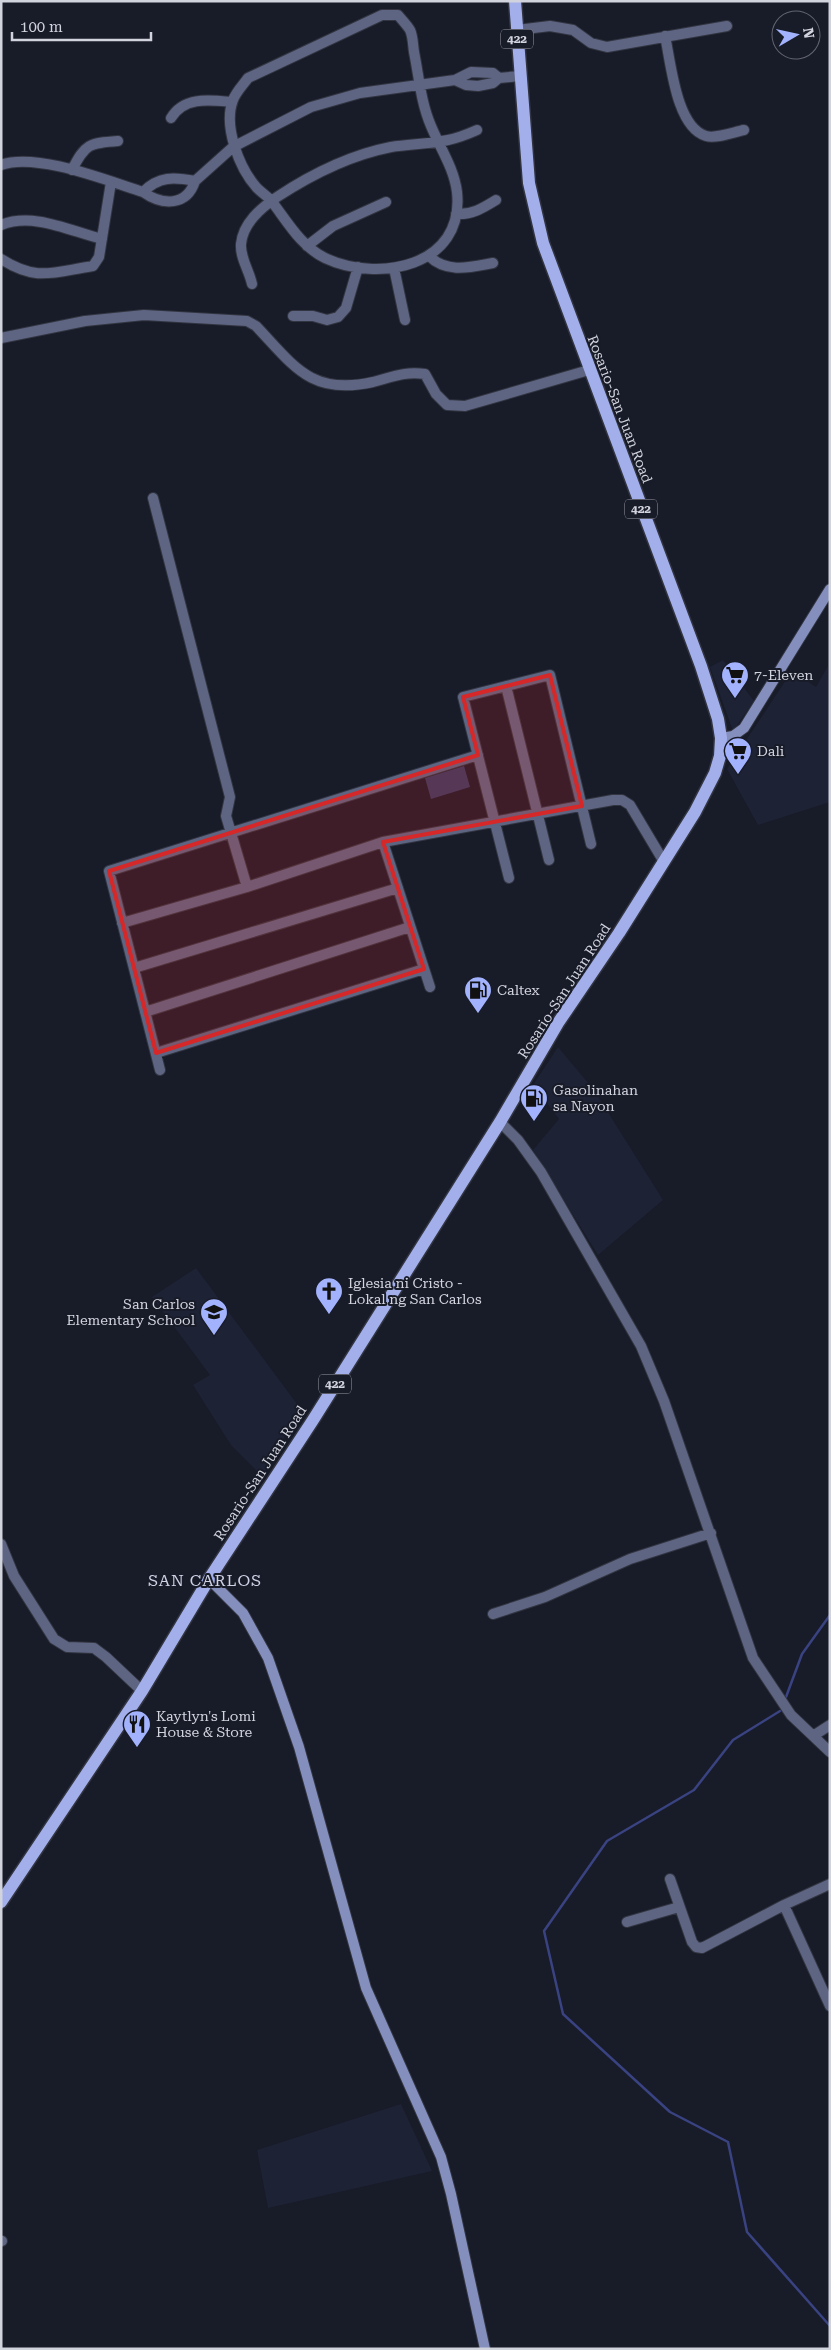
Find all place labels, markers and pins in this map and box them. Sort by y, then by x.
supermarket icon: 7-Eleven [720,660,750,699]
place label: 7-Eleven [754,667,813,683]
supermarket icon: Dali [723,736,753,775]
place label: Dali [757,743,785,759]
fuel station icon: Caltex [463,975,493,1014]
place label: Caltex [497,982,540,998]
place label: Gasolinahan sa Nayon [553,1082,638,1114]
fuel station icon: Gasolinahan sa Nayon [519,1083,549,1122]
place label: Iglesia ni Cristo - Lokal ng San Carlos [348,1275,482,1307]
church icon: Iglesia ni Cristo - Lokal ng San Carlos [314,1276,344,1315]
place label: San Carlos Elementary School [67,1296,196,1328]
school or university icon: San Carlos Elementary School [199,1297,229,1336]
place label: Kaytlyn's Lomi House & Store [156,1708,256,1740]
restaurant icon: Kaytlyn's Lomi House & Store [122,1709,152,1748]

